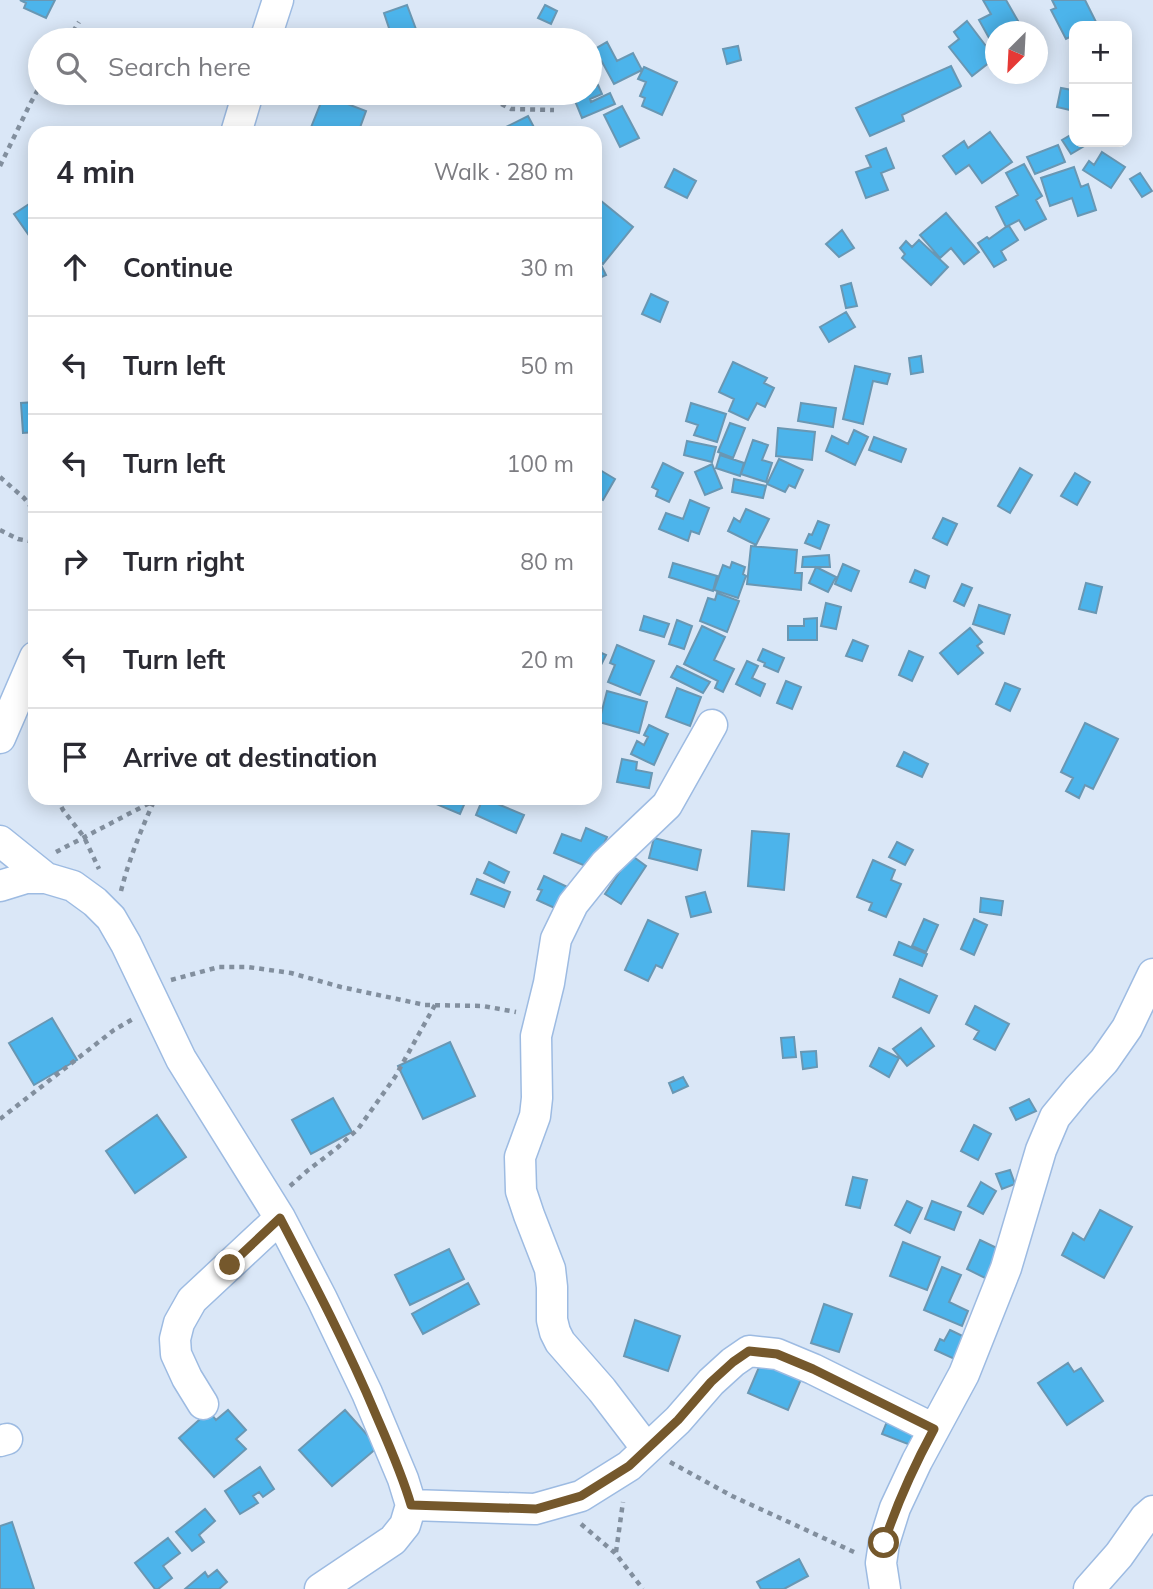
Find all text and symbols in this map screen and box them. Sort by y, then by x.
north arrow [985,21,1048,84]
map controls [1069,21,1132,147]
button: + [1069,21,1132,84]
search box [28,28,602,105]
icon: search [52,48,90,86]
text: Search here [108,50,251,83]
button: − [1069,84,1132,147]
text: 4 min [56,153,135,191]
text: Walk · 280 m [434,157,574,186]
icon: ahead [56,248,94,286]
text: Continue [123,251,233,284]
text: 30 m [520,253,574,282]
icon: left [56,346,94,384]
text: Turn left [123,349,225,382]
text: 50 m [520,351,574,380]
icon: left [56,444,94,482]
text: Turn left [123,447,225,480]
text: 100 m [506,449,574,478]
icon: right [56,542,94,580]
text: Turn right [123,545,244,578]
text: 80 m [520,547,574,576]
icon: left [56,640,94,678]
text: Turn left [123,643,225,676]
text: 20 m [520,645,574,674]
icon: arrive [56,738,94,776]
text: Arrive at destination [123,741,378,774]
route end [214,1249,245,1280]
route start [868,1527,899,1558]

